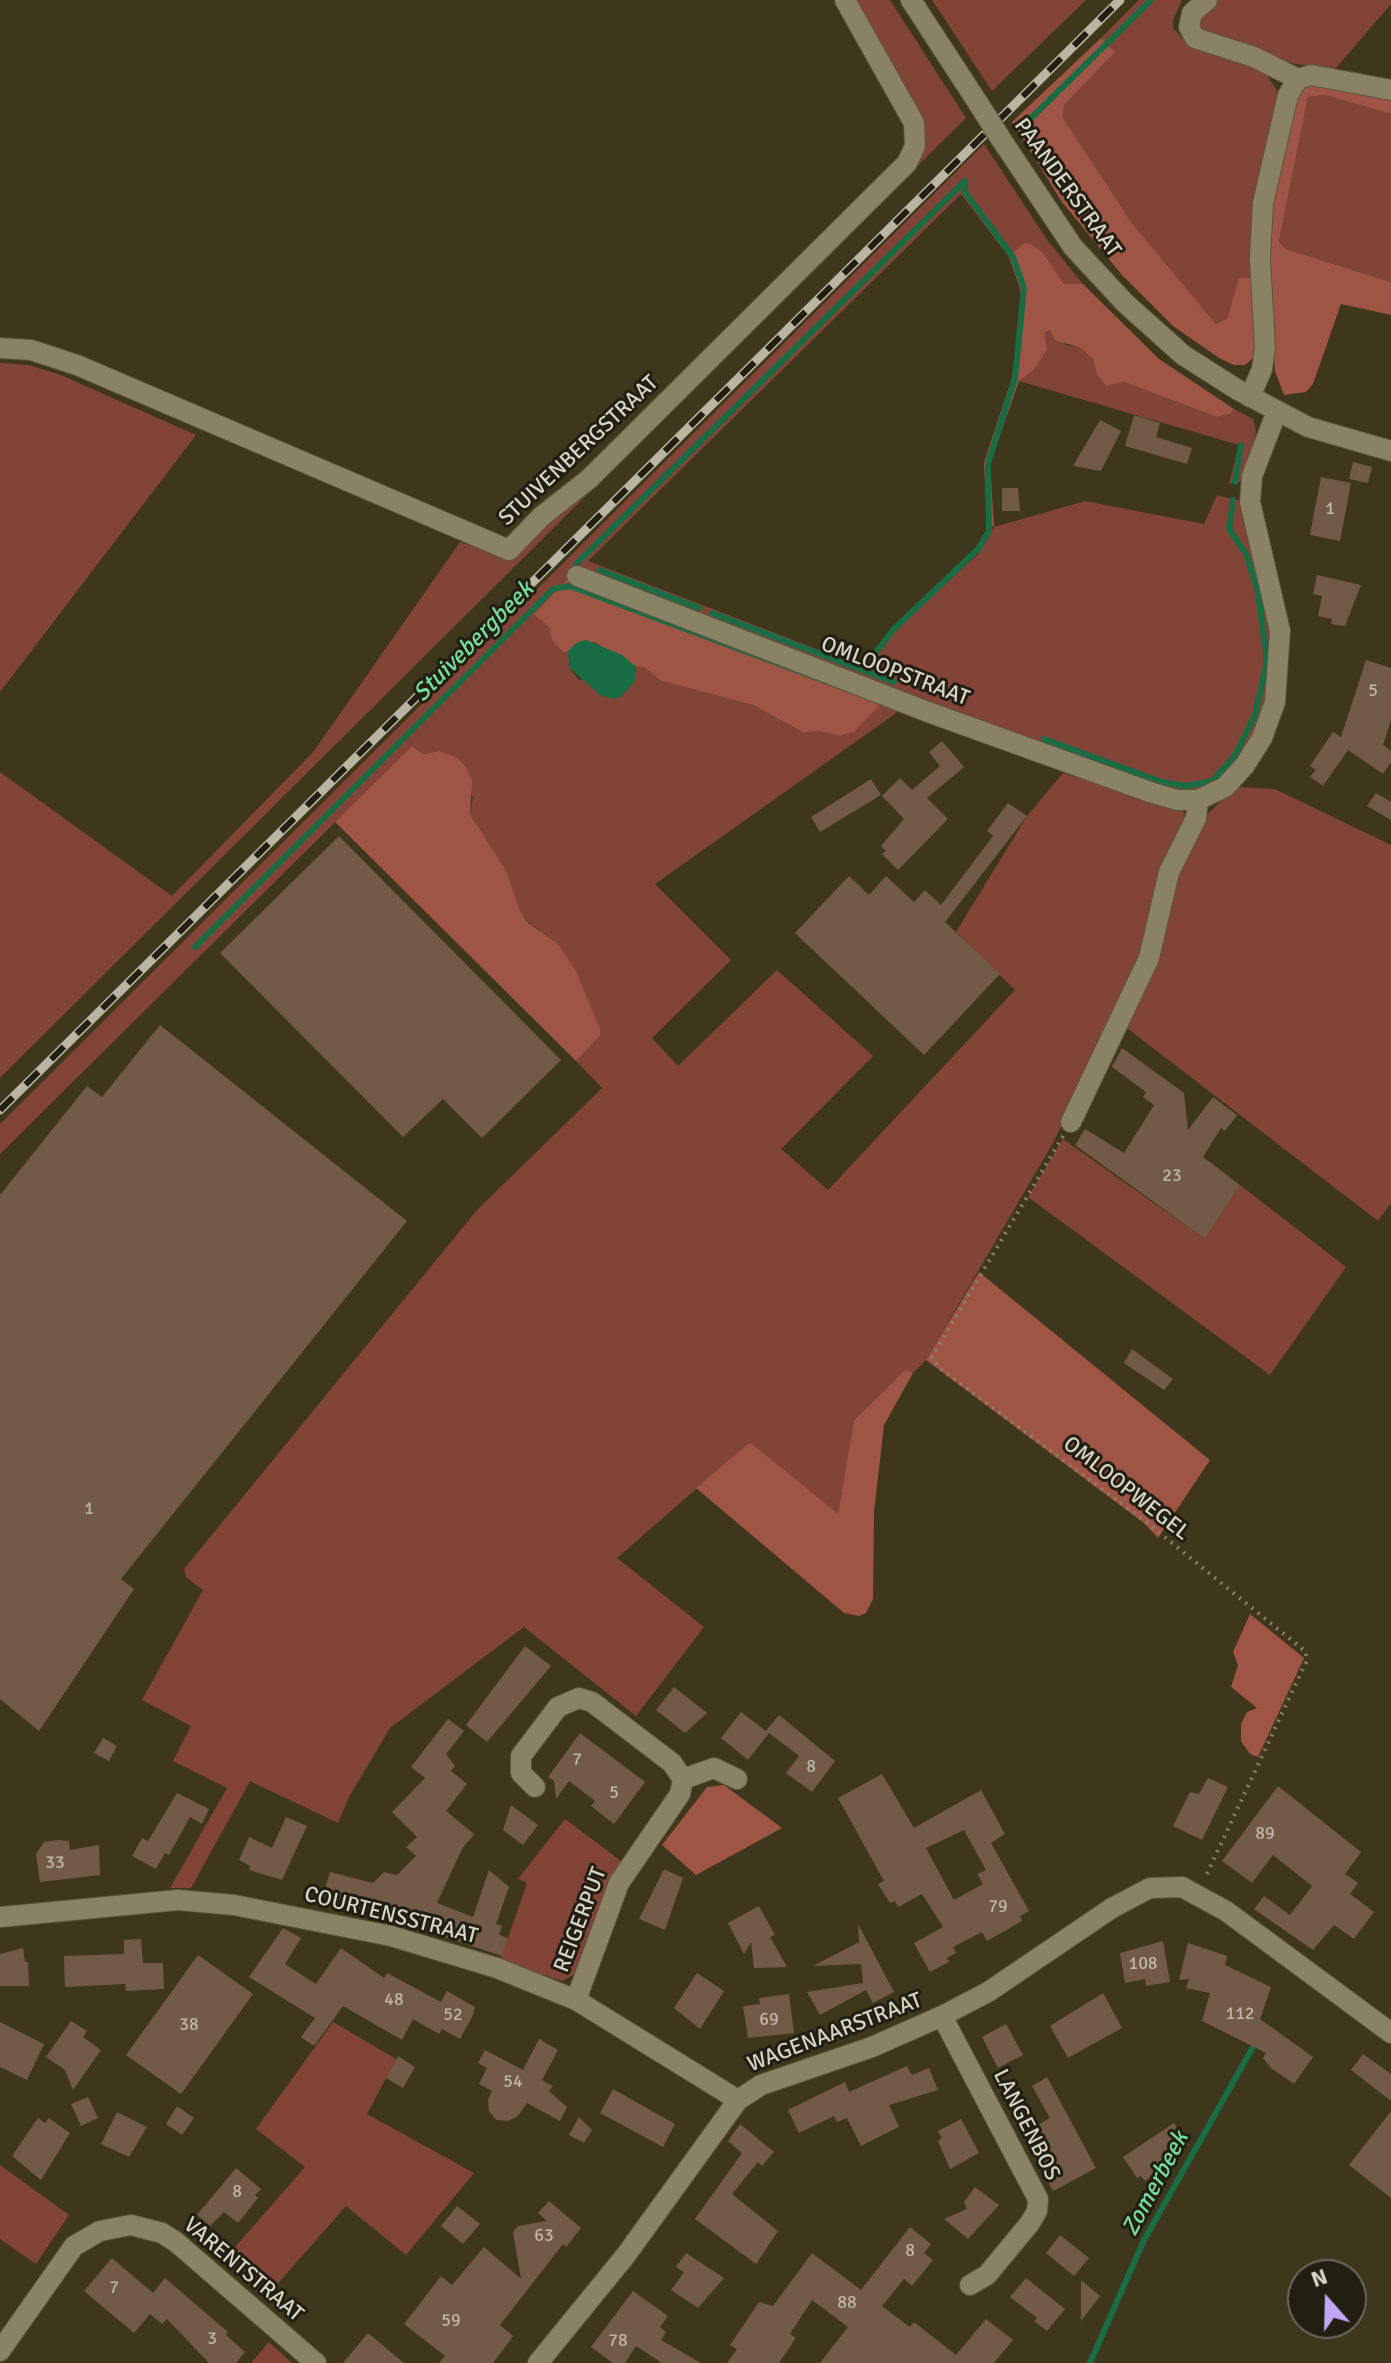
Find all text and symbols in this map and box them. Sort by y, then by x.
street label: PAANDERSTRAAT [1008,114,1126,262]
street label: STUIVENBERGSTRAAT [494,370,664,532]
house number: 1 [1325,498,1335,520]
water label: Stuivebergbeek [408,576,540,708]
street label: OMLOOPSTRAAT [817,632,973,712]
house number: 5 [1368,680,1378,702]
house number: 23 [1162,1165,1182,1187]
street label: OMLOOPWEGEL [1057,1431,1195,1547]
house number: 1 [84,1498,94,1520]
house number: 7 [572,1749,582,1771]
house number: 8 [806,1756,816,1778]
house number: 5 [609,1782,619,1804]
house number: 89 [1255,1823,1275,1845]
house number: 33 [45,1852,65,1874]
street label: REIGERPUT [549,1864,613,1976]
street label: COURTENSSTRAAT [302,1882,480,1950]
house number: 79 [988,1896,1008,1918]
house number: 108 [1128,1953,1158,1975]
street label: WAGENAARSTRAAT [744,1988,926,2078]
house number: 48 [384,1989,404,2011]
house number: 112 [1225,2003,1255,2025]
house number: 52 [443,2004,463,2026]
house number: 69 [759,2009,779,2031]
house number: 38 [179,2014,199,2036]
street label: LANGENBOS [987,2065,1065,2185]
house number: 54 [503,2071,523,2093]
water label: Zomerbeek [1117,2127,1195,2241]
house number: 8 [232,2181,242,2203]
street label: VARENTSTRAAT [178,2212,308,2328]
house number: 63 [534,2225,554,2247]
house number: 8 [905,2240,915,2262]
north arrow [1287,2259,1367,2339]
text: N [1307,2263,1331,2293]
house number: 7 [109,2277,119,2299]
house number: 88 [837,2292,857,2314]
house number: 59 [441,2310,461,2332]
house number: 3 [207,2328,217,2350]
house number: 78 [608,2330,628,2352]

